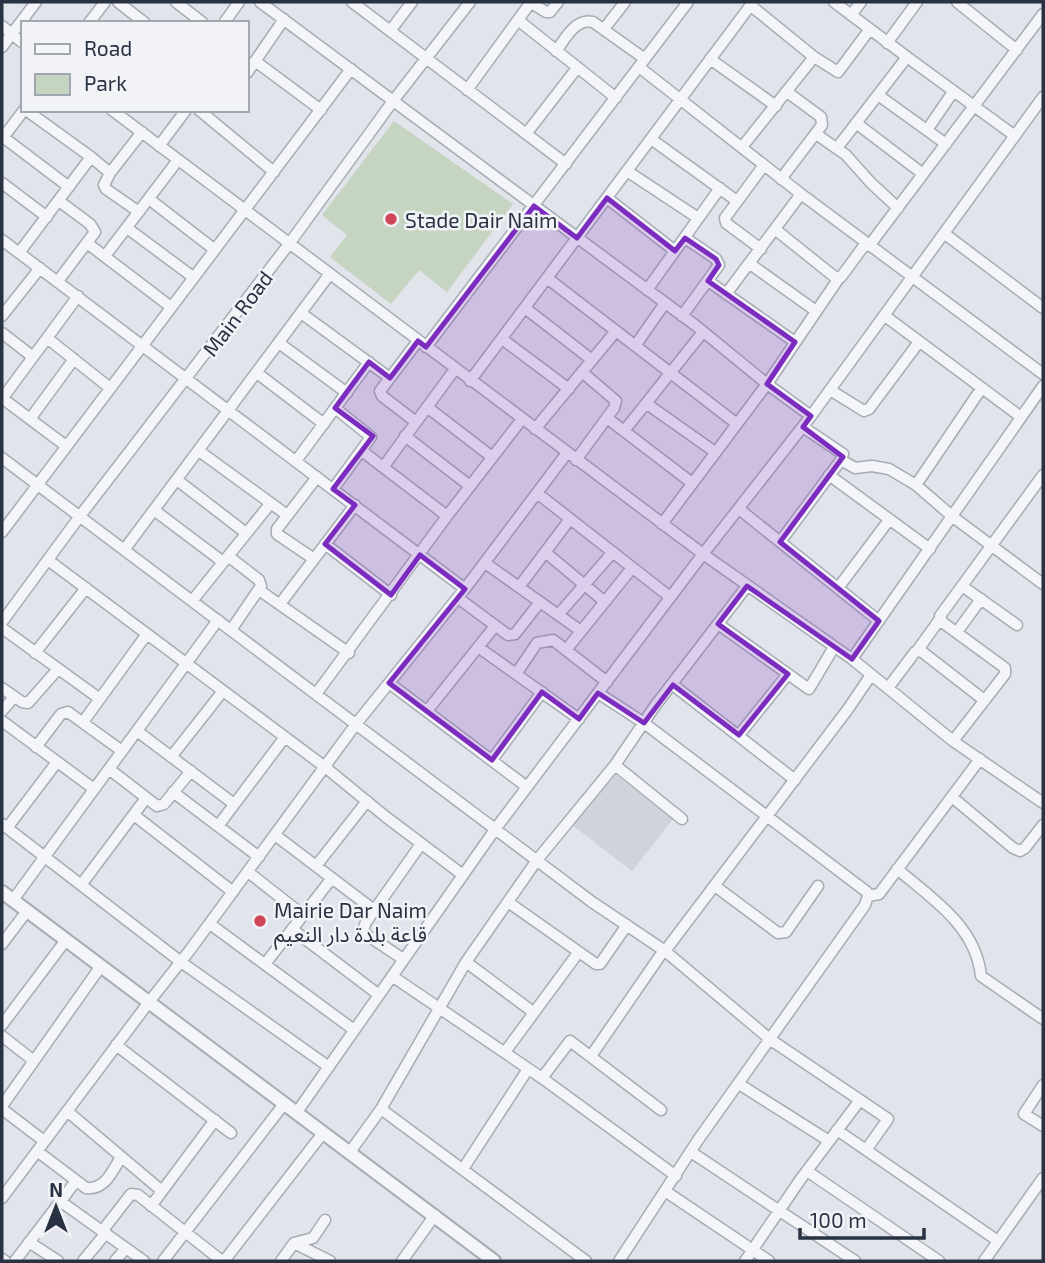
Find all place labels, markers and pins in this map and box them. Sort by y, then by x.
place label: Stade Dair Naim [405,207,557,232]
marker: Stade Dair Naim [383,211,399,227]
place label: Mairie Dar Naim قاعة بلدة دار النعيم [274,897,427,950]
marker: Mairie Dar Naim قاعة بلدة دار النعيم [252,913,268,929]

